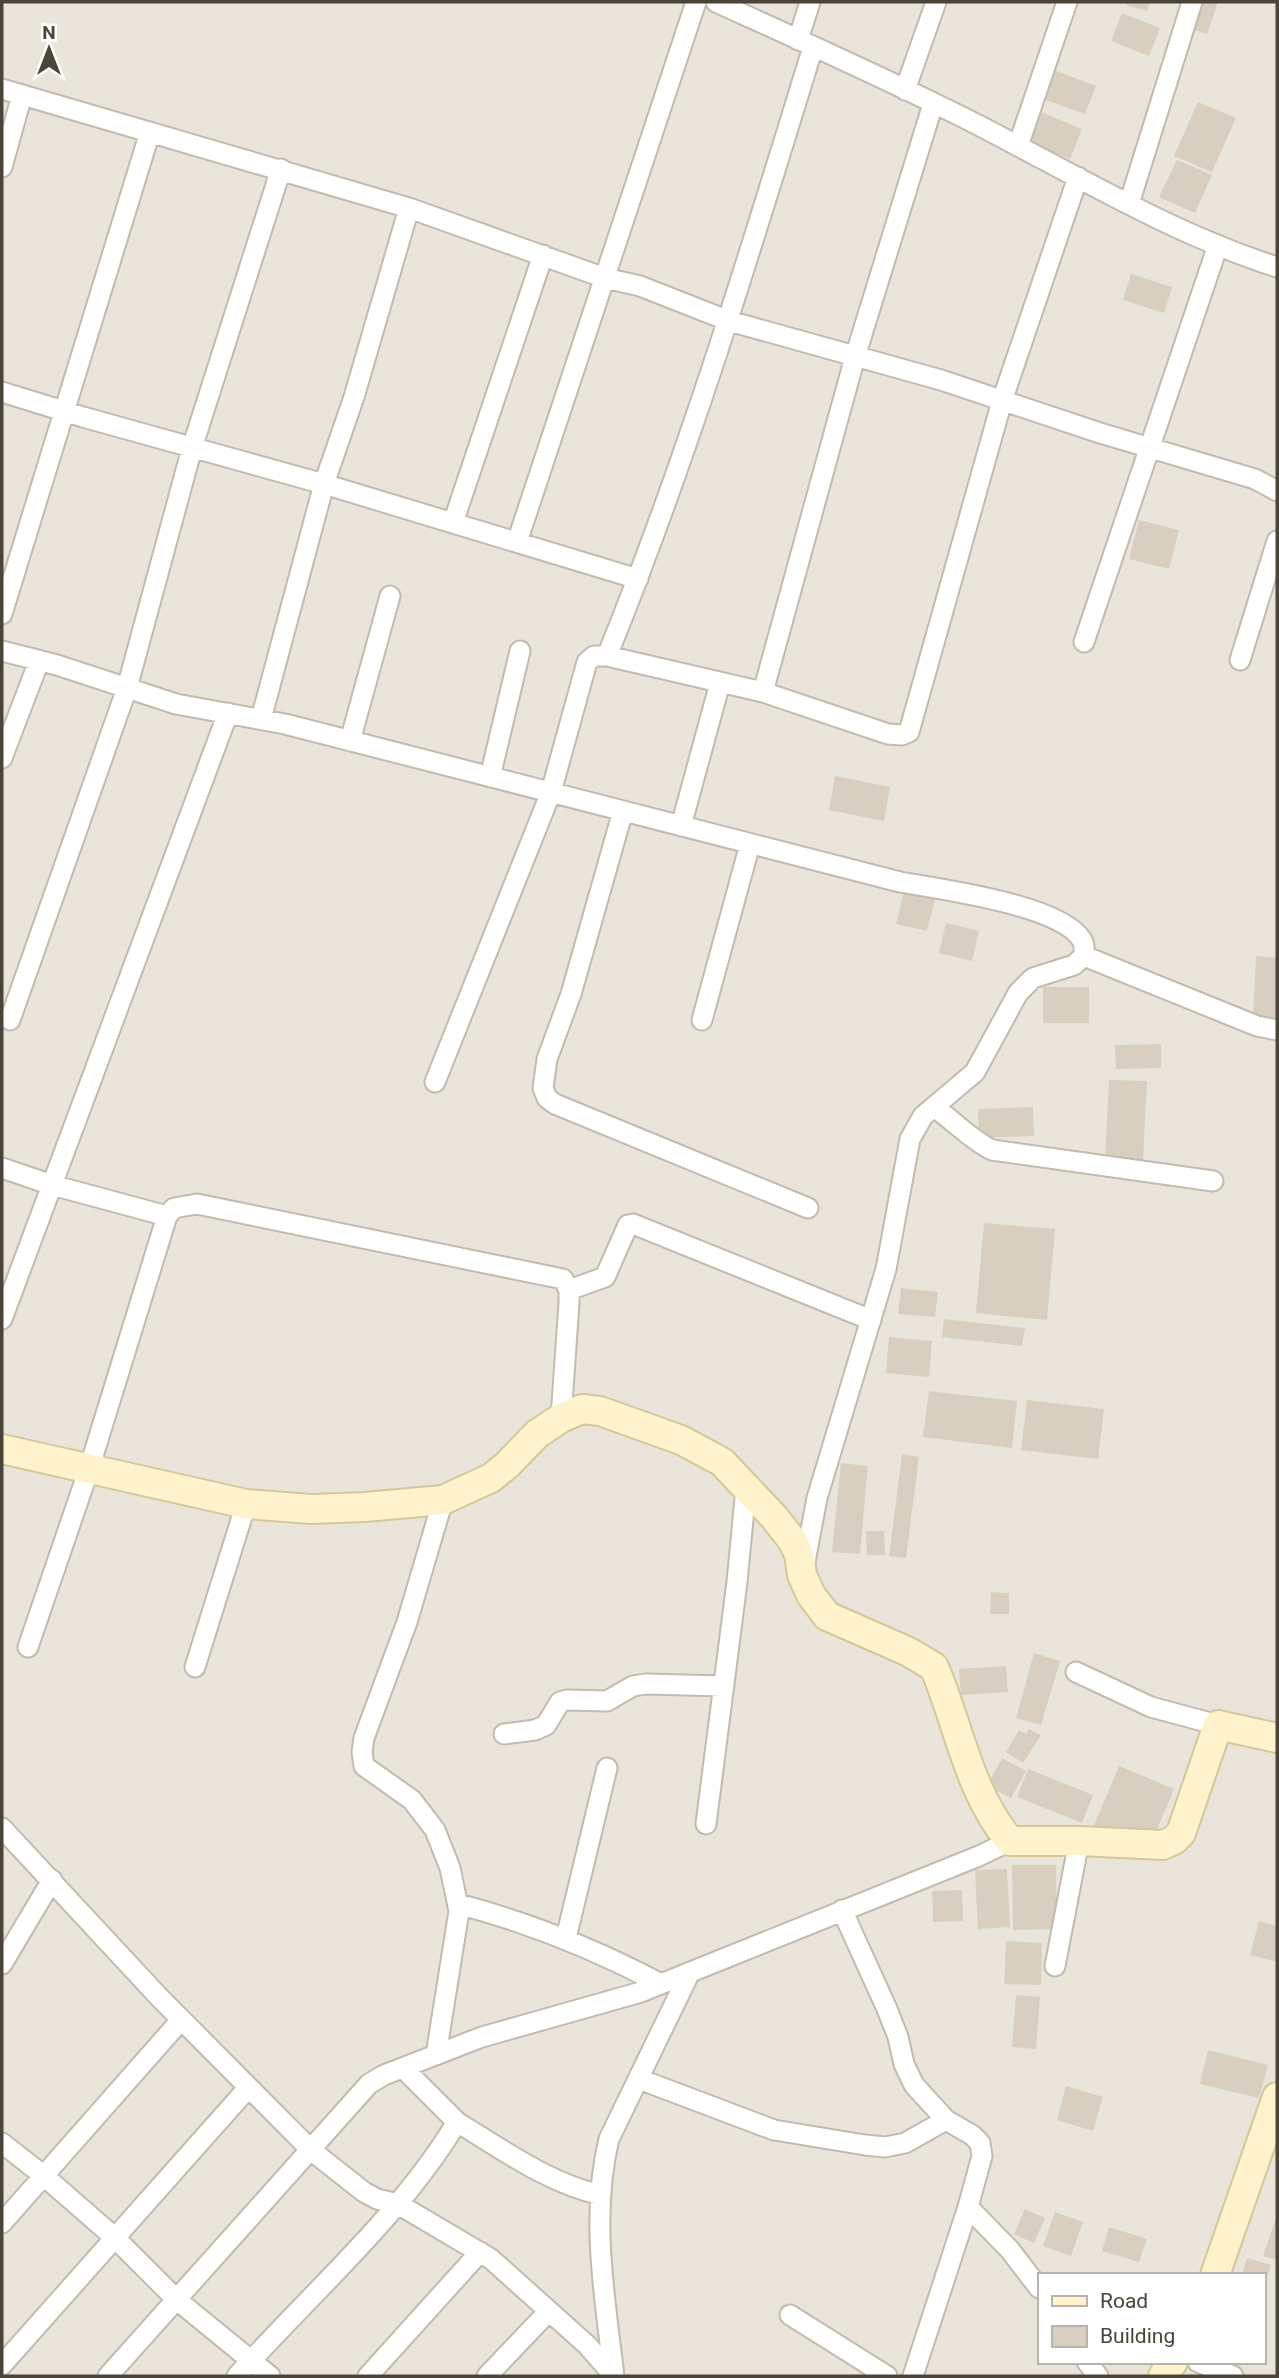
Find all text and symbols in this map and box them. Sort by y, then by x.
north arrow [14,14,84,84]
text: N [42,21,56,44]
legend [1038,2273,1265,2364]
text: Road [1100,2289,1148,2313]
text: Building [1100,2324,1175,2348]

